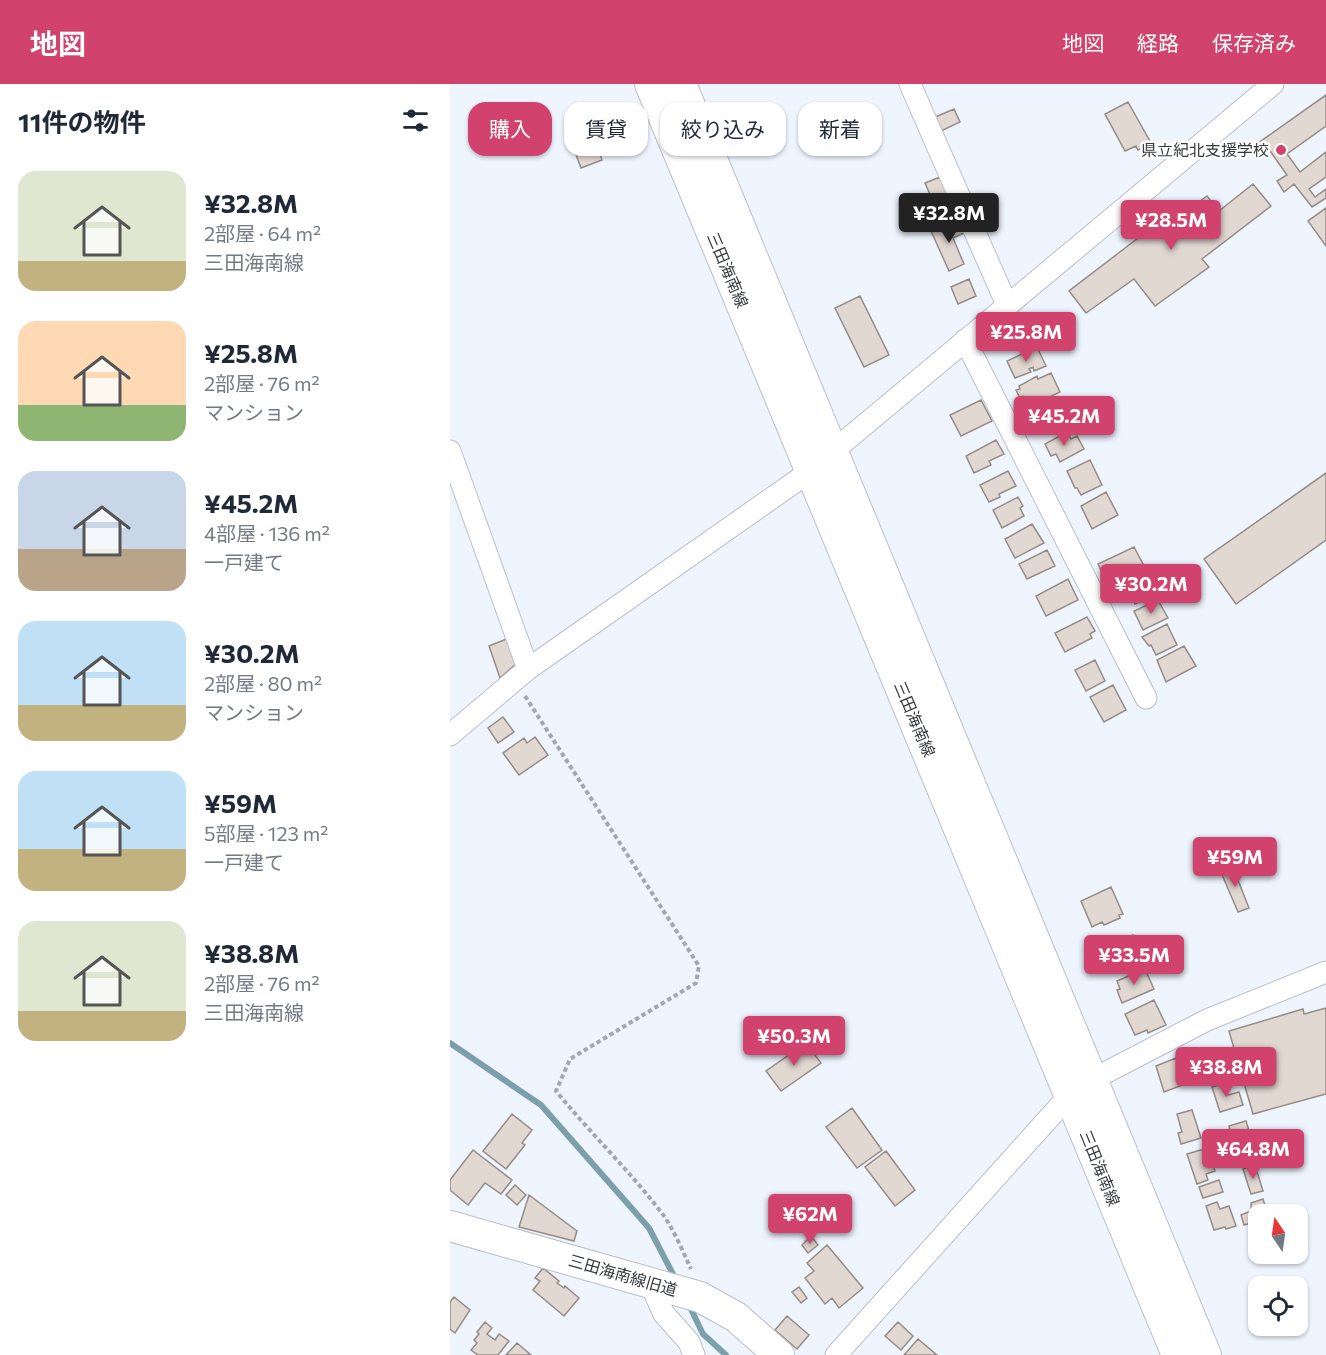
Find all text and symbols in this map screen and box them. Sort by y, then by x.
text: 地図 [30,26,86,60]
text: 地図 [1062,30,1104,55]
text: 経路 [1137,30,1179,55]
text: 保存済み [1212,30,1296,55]
chip: 購入 [468,102,552,156]
chip: 賃貸 [564,102,648,156]
chip: 絞り込み [660,102,786,156]
chip: 新着 [798,102,882,156]
icon: filters [399,104,432,137]
text: 11件の物件 [18,106,146,137]
place label: 県立紀北支援学校 [1141,140,1269,159]
marker: 県立紀北支援学校 [1274,143,1288,157]
text: ¥32.8M [204,187,298,218]
pin: ¥32.8M [900,193,998,244]
icon: home [66,195,138,267]
text: ¥32.8M [913,200,985,224]
pin: ¥28.5M [1122,200,1220,251]
text: ¥28.5M [1135,207,1207,231]
text: 2部屋 · 64 m² [204,221,321,245]
street label: 三田海南線 [704,229,753,310]
text: 三田海南線 [204,250,304,274]
pin: ¥25.8M [977,312,1075,363]
text: ¥25.8M [990,319,1062,343]
text: ¥25.8M [204,337,298,368]
icon: home [66,345,138,417]
text: 2部屋 · 76 m² [204,371,319,395]
pin: ¥45.2M [1015,396,1113,447]
text: マンション [204,400,304,424]
text: ¥45.2M [1028,403,1100,427]
text: ¥45.2M [204,487,298,518]
icon: home [66,495,138,567]
text: 4部屋 · 136 m² [204,521,330,545]
text: 一戸建て [204,550,284,574]
pin: ¥30.2M [1102,564,1200,615]
text: ¥30.2M [1114,571,1188,595]
text: ¥30.2M [204,637,300,668]
icon: home [66,645,138,717]
text: 2部屋 · 80 m² [204,671,322,695]
street label: 三田海南線 [891,678,940,759]
text: マンション [204,700,304,724]
text: ¥59M [204,787,277,818]
icon: home [66,795,138,867]
text: 5部屋 · 123 m² [204,821,328,845]
pin: ¥59M [1199,837,1271,888]
text: ¥59M [1207,844,1263,868]
text: 一戸建て [204,850,284,874]
pin: ¥33.5M [1085,935,1183,986]
text: ¥38.8M [204,937,299,968]
text: ¥33.5M [1098,942,1170,966]
icon: home [66,945,138,1017]
text: 2部屋 · 76 m² [204,971,319,995]
text: 三田海南線 [204,1000,304,1024]
pin: ¥50.3M [745,1016,843,1067]
text: ¥50.3M [757,1023,831,1047]
pin: ¥38.8M [1177,1047,1275,1098]
text: ¥38.8M [1189,1054,1263,1078]
street label: 三田海南線 [1077,1127,1124,1208]
pin: ¥64.8M [1204,1129,1302,1180]
text: ¥64.8M [1216,1136,1290,1160]
pin: ¥62M [774,1194,846,1245]
text: ¥62M [782,1201,838,1225]
north arrow [1248,1204,1308,1264]
map controls [1248,1204,1308,1336]
street label: 三田海南線旧道 [567,1250,680,1299]
button: locate [1248,1276,1308,1336]

